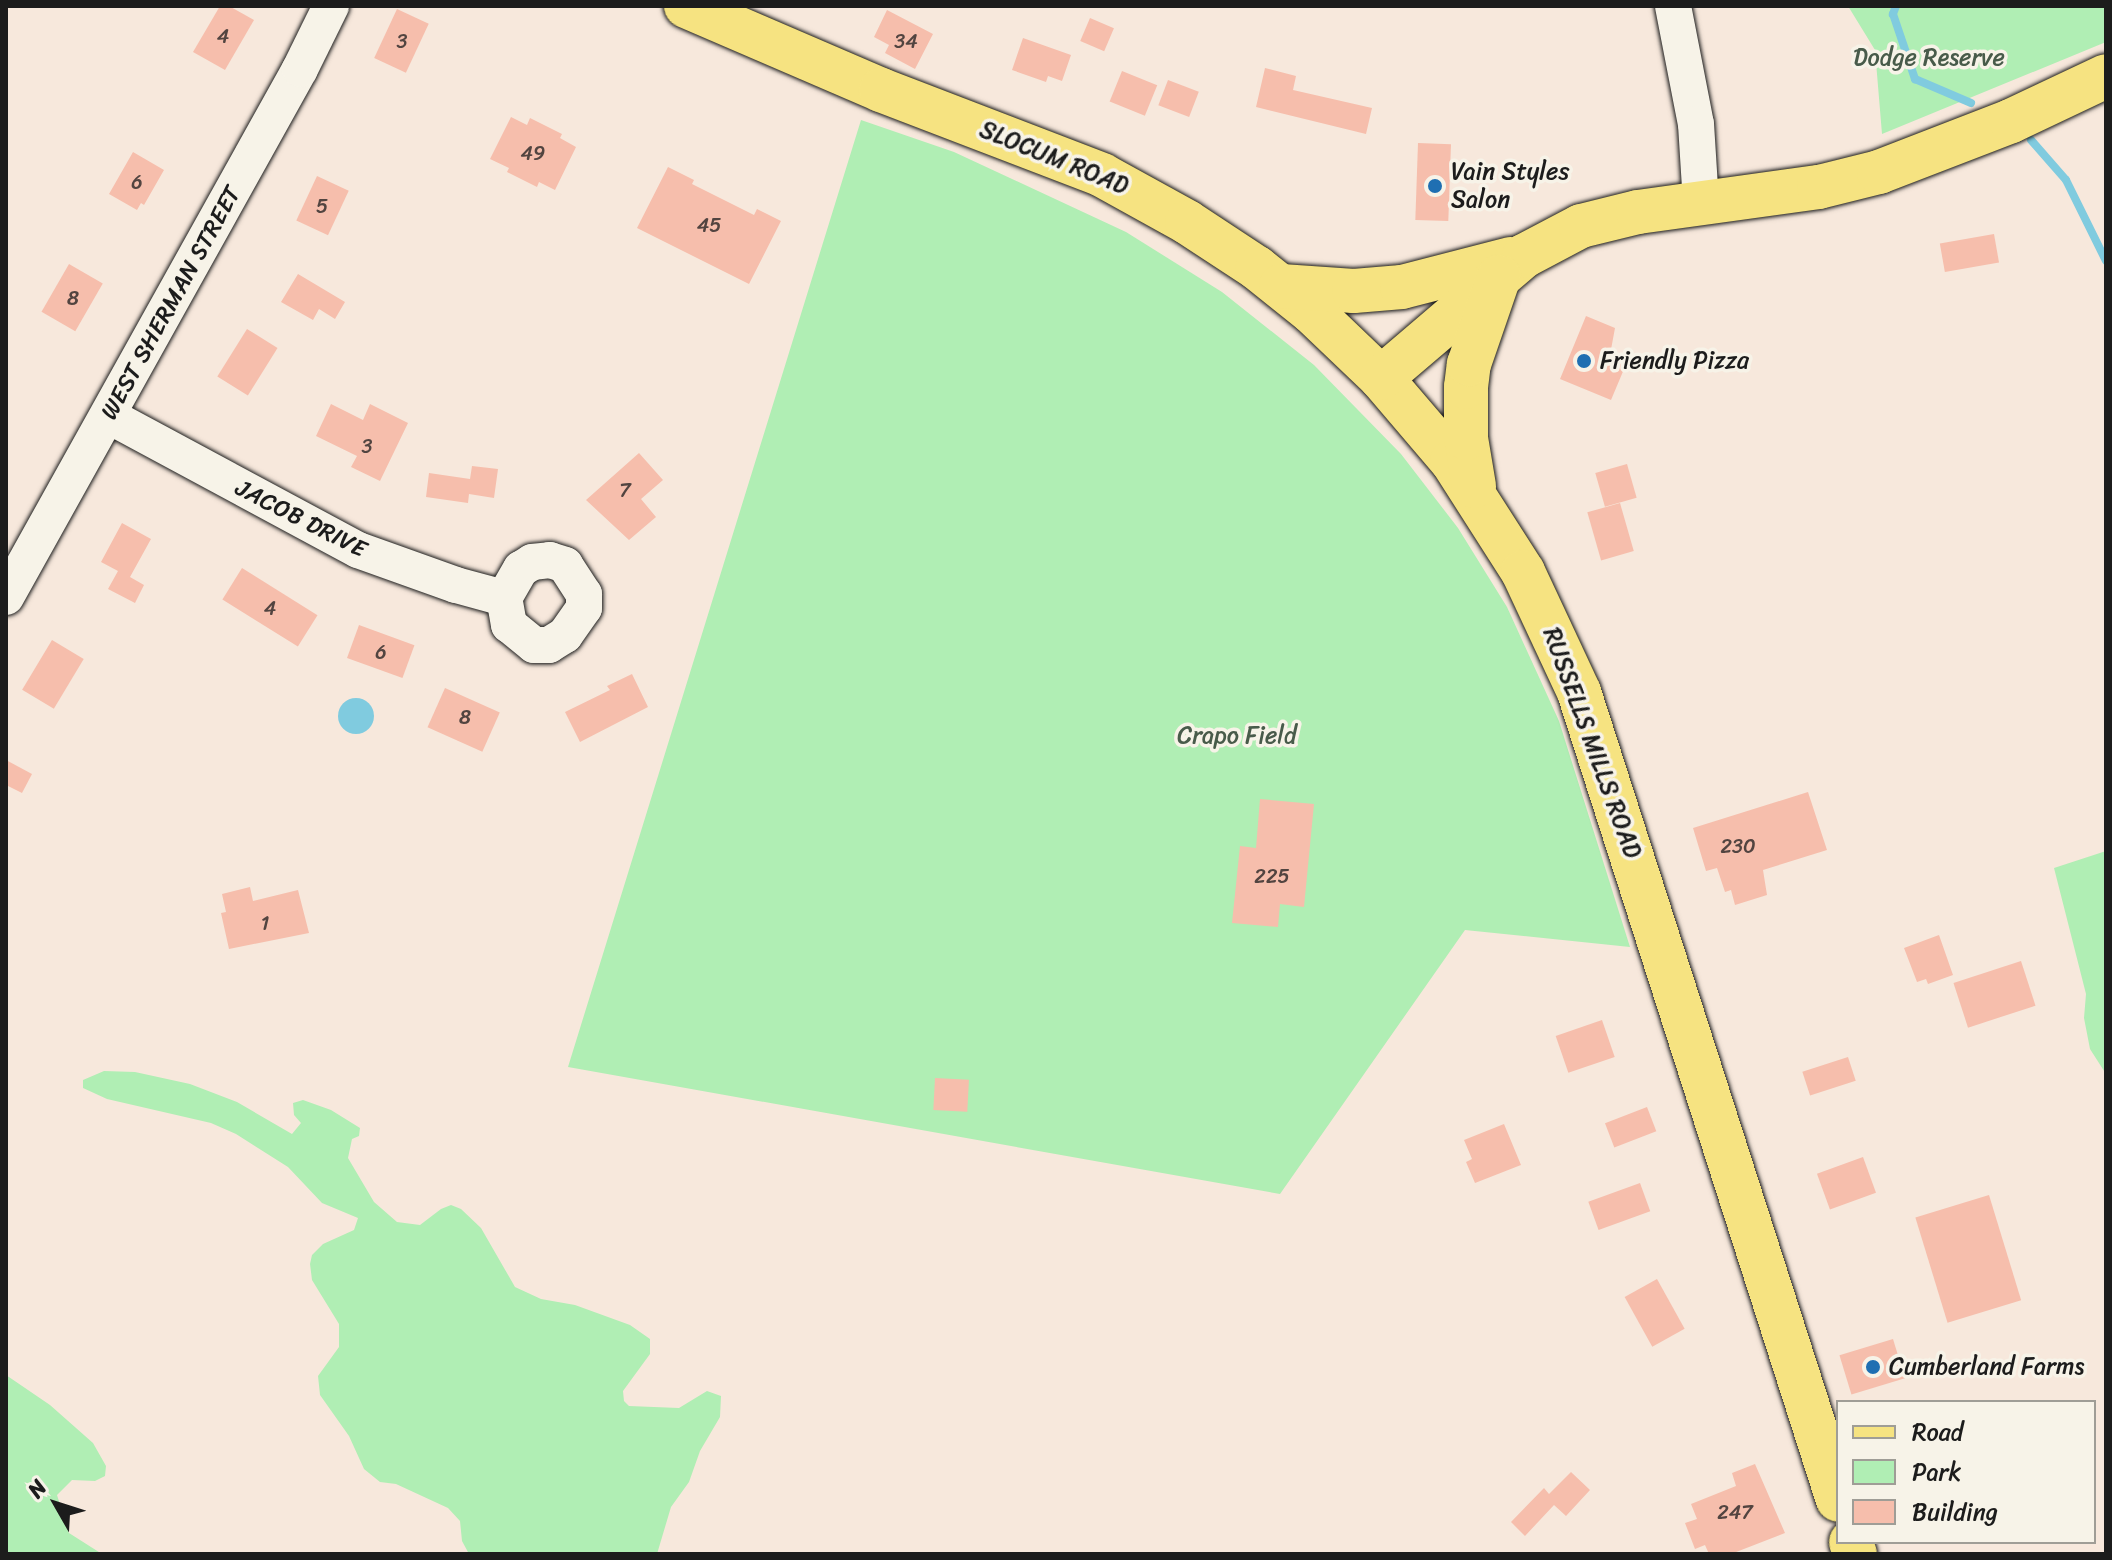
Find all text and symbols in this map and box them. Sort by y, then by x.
house number: 4 [217,24,229,48]
house number: 3 [397,29,407,53]
house number: 34 [894,29,918,53]
park label: Dodge Reserve [1853,44,2005,72]
street label: SLOCUM ROAD [976,115,1132,201]
house number: 49 [521,141,545,165]
place label: Vain Styles Salon [1451,158,1570,214]
house number: 6 [131,170,143,194]
marker: Vain Styles Salon [1426,177,1444,195]
street label: WEST SHERMAN STREET [94,180,248,426]
house number: 5 [316,194,328,218]
house number: 45 [697,213,721,237]
house number: 8 [67,286,79,310]
place label: Friendly Pizza [1600,347,1749,375]
marker: Friendly Pizza [1575,352,1593,370]
house number: 3 [362,434,372,458]
street label: JACOB DRIVE [230,473,372,565]
house number: 7 [619,478,631,502]
house number: 4 [264,596,276,620]
street label: RUSSELLS MILLS ROAD [1536,623,1648,863]
house number: 6 [375,640,387,664]
house number: 8 [459,705,471,729]
park label: Crapo Field [1177,722,1297,750]
house number: 230 [1720,834,1756,858]
house number: 225 [1254,864,1290,888]
house number: 1 [261,911,269,935]
place label: Cumberland Farms [1889,1353,2084,1381]
marker: Cumberland Farms [1864,1358,1882,1376]
legend [1836,1400,2096,1544]
text: Road [1912,1411,1963,1453]
text: Park [1912,1451,1961,1493]
north arrow [16,1464,96,1544]
text: N [17,1470,57,1507]
text: Building [1912,1491,1998,1533]
house number: 247 [1717,1500,1753,1524]

